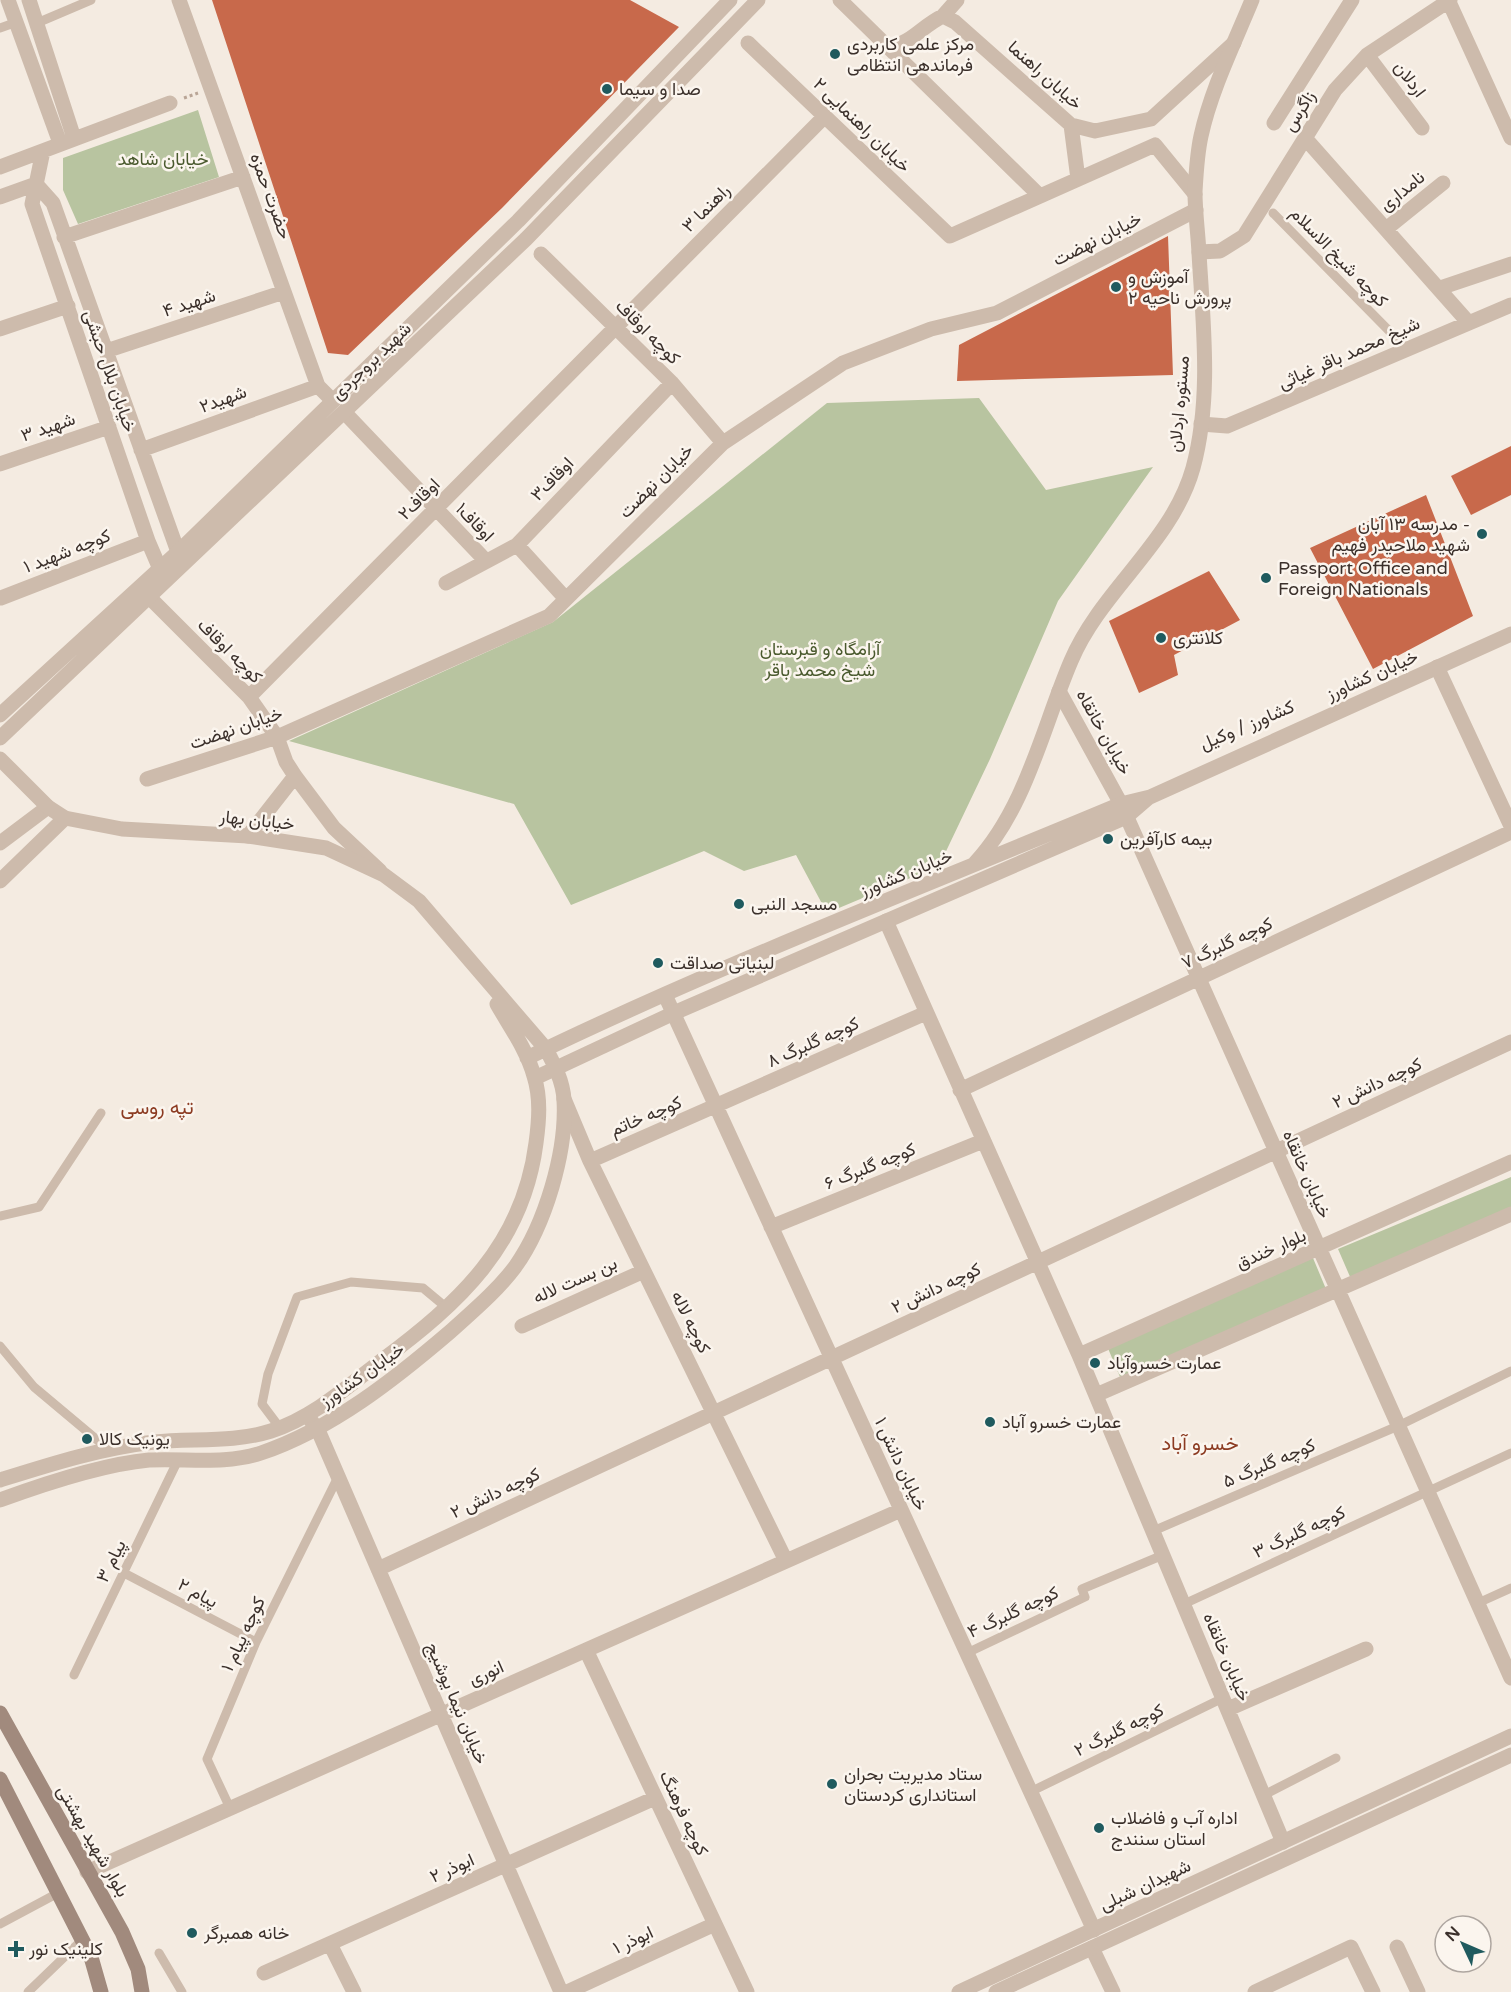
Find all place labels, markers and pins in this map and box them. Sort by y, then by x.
place label: مرکز علمی کاربردی فرماندهی انتظامی [847,33,974,76]
marker: مرکز علمی کاربردی فرماندهی انتظامی [828,47,842,61]
place label: صدا و سیما [619,78,701,100]
marker: صدا و سیما [600,82,614,96]
place label: آموزش و پرورش ناحیه ۲ [1128,266,1231,310]
marker: آموزش و پرورش ناحیه ۲ [1109,280,1123,294]
place label: مدرسه ۱۳ آبان - شهید ملاحیدر فهیم [1331,513,1470,557]
marker: مدرسه ۱۳ آبان - شهید ملاحیدر فهیم [1475,527,1489,541]
place label: Passport Office and Foreign Nationals [1278,557,1448,600]
marker: Passport Office and Foreign Nationals [1259,571,1273,585]
place label: کلانتری [1173,627,1223,649]
marker: کلانتری [1154,631,1168,645]
place label: بیمه کارآفرین [1120,828,1212,850]
marker: بیمه کارآفرین [1101,832,1115,846]
place label: مسجد النبی [751,893,837,915]
marker: مسجد النبی [732,897,746,911]
place label: لبنیاتی ‌صداقت [670,952,774,974]
marker: لبنیاتی ‌صداقت [651,956,665,970]
place label: عمارت خسروآباد [1107,1352,1221,1374]
marker: عمارت خسروآباد [1088,1356,1102,1370]
place label: عمارت خسرو آباد [1002,1411,1121,1433]
marker: عمارت خسرو آباد [983,1415,997,1429]
place label: یونیک کالا [99,1428,170,1450]
marker: یونیک کالا [80,1432,94,1446]
place label: ستاد مدیریت بحران استانداری کردستان [844,1763,982,1806]
marker: ستاد مدیریت بحران استانداری کردستان [825,1777,839,1791]
place label: اداره آب و فاضلاب استان سنندج [1111,1807,1238,1851]
marker: اداره آب و فاضلاب استان سنندج [1092,1821,1106,1835]
place label: خانه همبرگر [203,1922,289,1944]
marker: خانه همبرگر [185,1926,199,1940]
place label: کلینیک نور [28,1938,103,1960]
marker: کلینیک نور [7,1940,25,1958]

